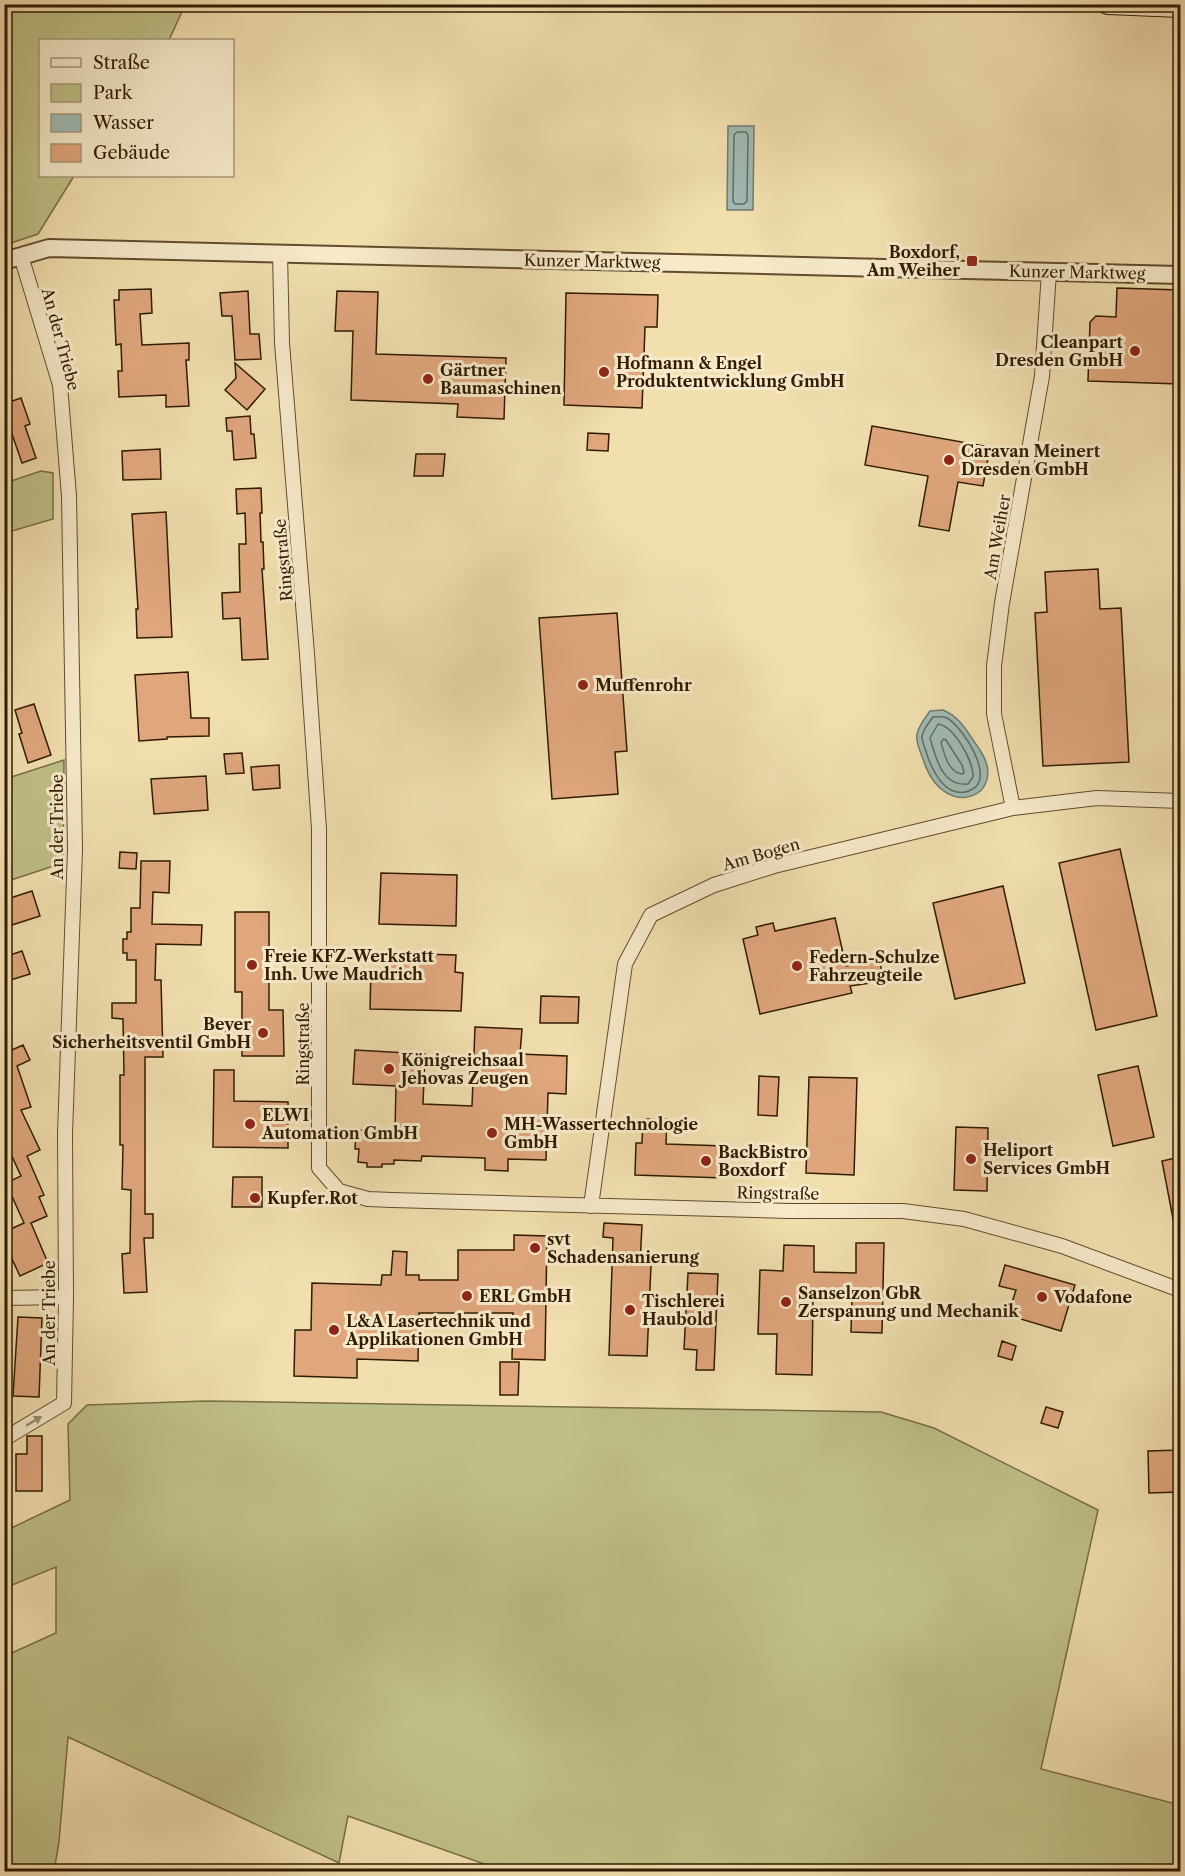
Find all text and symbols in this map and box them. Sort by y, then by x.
legend [39,39,234,177]
text: Straße [93,52,150,74]
text: Park [93,82,134,104]
text: Wasser [92,112,154,134]
text: Gebäude [93,142,170,164]
place label: Boxdorf, Am Weiher [866,242,960,280]
street label: Kunzer Marktweg [524,250,661,272]
marker: Boxdorf, Am Weiher [965,254,979,268]
street label: Kunzer Marktweg [1009,261,1146,283]
street label: An der Triebe [37,285,84,392]
place label: Cleanpart Dresden GmbH [995,332,1124,370]
marker: Cleanpart Dresden GmbH [1128,344,1142,358]
place label: Hofmann & Engel Produktentwicklung GmbH [616,353,845,391]
place label: Gärtner Baumaschinen [440,360,561,398]
marker: Hofmann & Engel Produktentwicklung GmbH [597,365,611,379]
marker: Gärtner Baumaschinen [421,372,435,386]
place label: Caravan Meinert Dresden GmbH [961,441,1101,479]
marker: Caravan Meinert Dresden GmbH [942,453,956,467]
street label: Am Weiher [980,493,1014,582]
street label: Ringstraße [269,518,297,602]
place label: Muffenrohr [595,675,692,695]
marker: Muffenrohr [576,678,590,692]
street label: An der Triebe [47,774,67,881]
street label: Am Bogen [719,833,802,875]
place label: Freie KFZ-Werkstatt Inh. Uwe Maudrich [264,946,435,984]
place label: Federn-Schulze Fahrzeugteile [809,947,940,985]
marker: Freie KFZ-Werkstatt Inh. Uwe Maudrich [245,958,259,972]
marker: Federn-Schulze Fahrzeugteile [790,959,804,973]
street label: Ringstraße [293,1003,313,1085]
place label: Beyer Sicherheitsventil GmbH [52,1014,251,1052]
marker: Beyer Sicherheitsventil GmbH [256,1026,270,1040]
place label: Königreichsaal Jehovas Zeugen [398,1050,529,1088]
marker: Königreichsaal Jehovas Zeugen [382,1062,396,1076]
place label: ELWI Automation GmbH [261,1105,418,1143]
place label: MH-Wassertechnologie GmbH [504,1114,699,1152]
marker: ELWI Automation GmbH [243,1117,257,1131]
marker: MH-Wassertechnologie GmbH [485,1126,499,1140]
place label: Heliport Services GmbH [983,1140,1110,1178]
place label: BackBistro Boxdorf [718,1142,808,1180]
marker: Heliport Services GmbH [964,1152,978,1166]
marker: BackBistro Boxdorf [699,1154,713,1168]
street label: Ringstraße [736,1182,820,1204]
place label: Kupfer.Rot [267,1188,358,1208]
marker: Kupfer.Rot [248,1191,262,1205]
place label: svt Schadensanierung [547,1229,700,1267]
marker: svt Schadensanierung [528,1241,542,1255]
street label: An der Triebe [39,1260,59,1367]
place label: Sanselzon GbR Zerspanung und Mechanik [798,1283,1019,1321]
place label: ERL GmbH [479,1286,572,1306]
place label: Vodafone [1053,1287,1133,1307]
marker: ERL GmbH [460,1289,474,1303]
marker: Vodafone [1035,1290,1049,1304]
place label: Tischlerei Haubold [642,1291,725,1329]
marker: Sanselzon GbR Zerspanung und Mechanik [779,1295,793,1309]
marker: Tischlerei Haubold [623,1303,637,1317]
place label: L&A Lasertechnik und Applikationen GmbH [345,1311,531,1349]
marker: L&A Lasertechnik und Applikationen GmbH [327,1323,341,1337]
one-way arrow [26,1416,43,1426]

